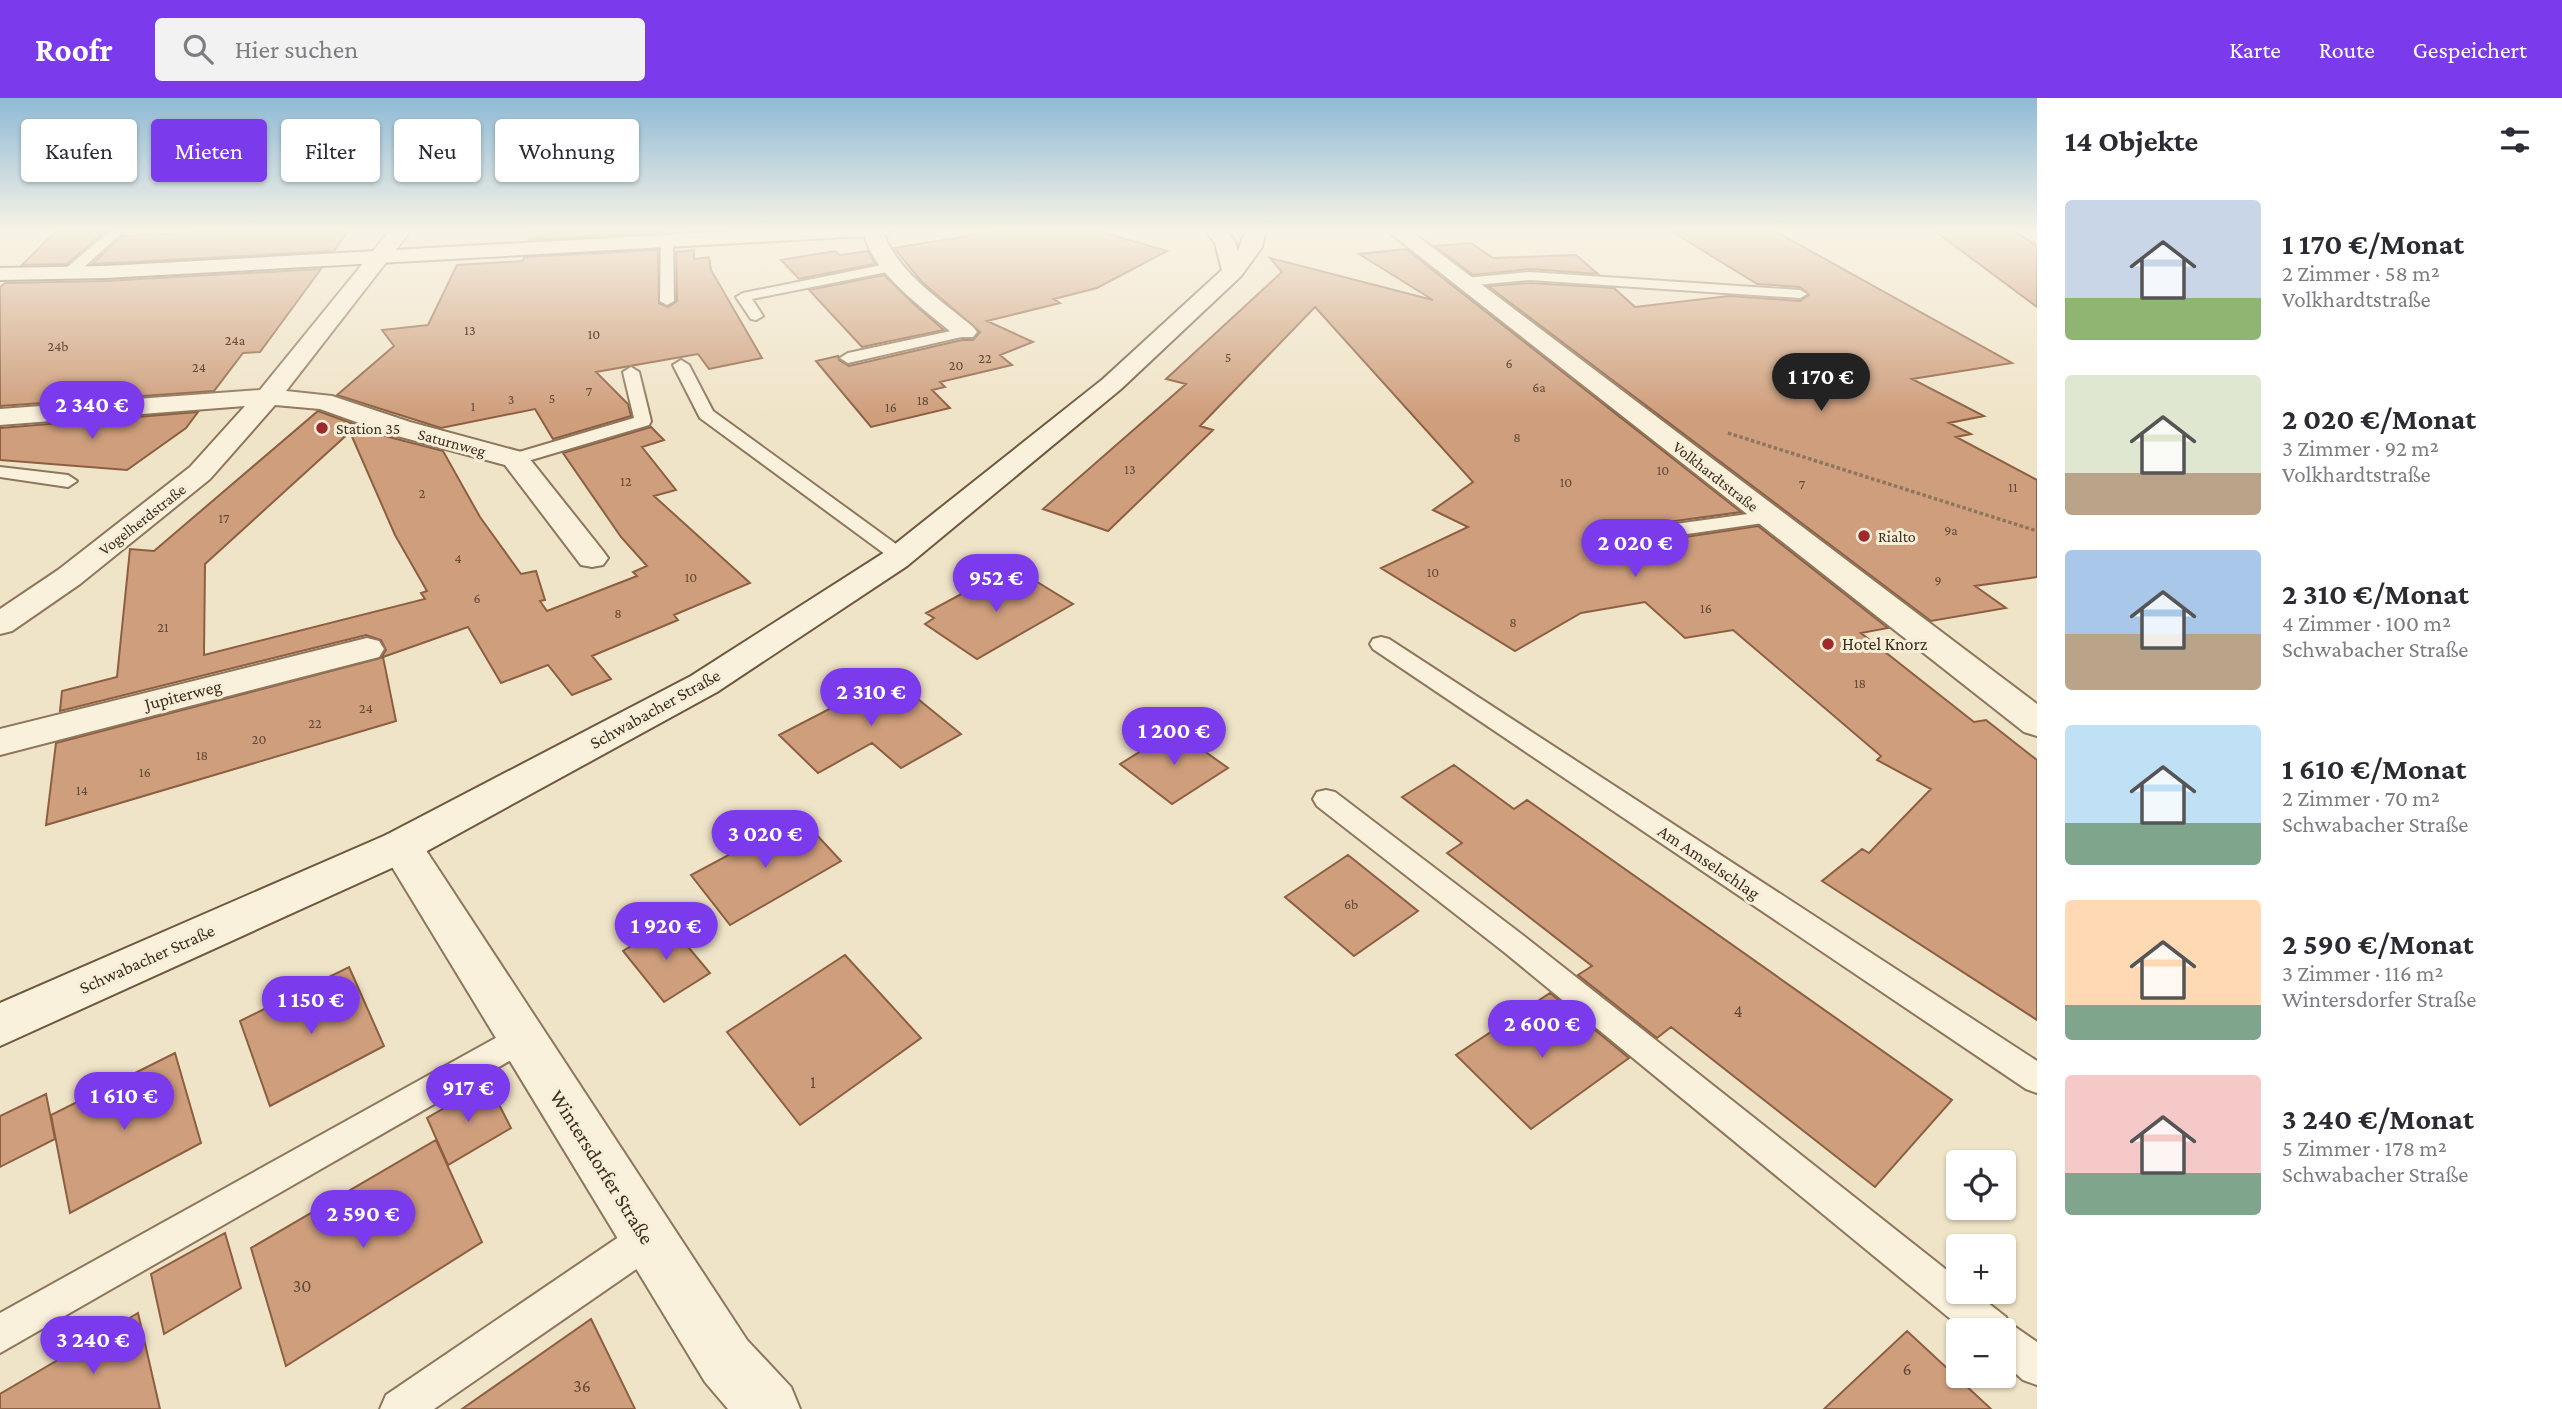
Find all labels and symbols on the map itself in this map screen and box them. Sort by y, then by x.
house number: 13 [464,322,476,338]
house number: 10 [588,326,600,342]
house number: 24a [225,332,246,348]
house number: 24b [47,338,69,354]
house number: 5 [1225,349,1231,365]
house number: 22 [978,350,992,366]
pin: 1 170 € [1756,354,1886,413]
house number: 6 [1505,355,1513,371]
house number: 20 [949,357,963,373]
house number: 24 [192,359,206,375]
house number: 6a [1532,379,1546,395]
pin: 2 340 € [27,382,157,441]
house number: 7 [586,383,593,399]
house number: 5 [549,390,555,406]
house number: 3 [508,391,514,407]
house number: 18 [917,392,929,408]
house number: 1 [471,398,476,414]
house number: 16 [885,399,897,415]
marker: Station 35 [314,420,330,436]
place label: Station 35 [336,420,400,437]
street label: Saturnweg [416,425,488,461]
house number: 8 [1513,429,1521,445]
street label: Volkhardtstraße [1670,438,1762,515]
house number: 13 [1124,461,1136,477]
house number: 10 [1657,462,1669,478]
house number: 12 [620,473,632,489]
house number: 10 [1560,474,1572,490]
house number: 7 [1799,476,1806,492]
house number: 11 [2008,479,2018,495]
street label: Vogelherdstraße [96,480,190,559]
house number: 2 [419,485,426,501]
house number: 17 [218,510,230,526]
pin: 2 020 € [1570,519,1700,579]
house number: 9a [1944,522,1958,538]
marker: Rialto [1856,528,1872,544]
place label: Rialto [1878,528,1916,545]
house number: 4 [454,550,462,566]
pin: 952 € [947,554,1045,614]
house number: 10 [1427,564,1439,580]
house number: 10 [685,569,697,585]
house number: 9 [1934,572,1942,588]
house number: 6 [473,590,481,606]
house number: 16 [1700,600,1712,616]
house number: 8 [614,605,622,621]
house number: 8 [1509,614,1517,630]
house number: 21 [157,619,169,635]
place label: Hotel Knorz [1842,634,1928,654]
marker: Hotel Knorz [1820,636,1836,652]
street label: Schwabacher Straße [586,665,724,753]
pin: 2 310 € [806,668,936,728]
house number: 18 [1854,675,1866,691]
street label: Jupiterweg [140,676,224,715]
house number: 24 [359,700,373,716]
pin: 1 200 € [1109,708,1239,767]
house number: 22 [308,715,322,731]
house number: 20 [252,731,266,747]
house number: 18 [196,747,208,763]
house number: 16 [139,764,151,780]
house number: 14 [76,782,88,798]
pin: 3 020 € [700,810,830,870]
street label: Am Amselschlag [1654,821,1764,904]
house number: 6b [1344,896,1358,912]
pin: 1 920 € [601,902,731,962]
street label: Schwabacher Straße [76,920,218,998]
pin: 1 150 € [246,976,376,1036]
pin: 2 600 € [1477,1000,1607,1060]
house number: 4 [1733,1001,1743,1021]
pin: 917 € [419,1065,517,1124]
pin: 1 610 € [59,1072,189,1132]
house number: 1 [810,1072,816,1092]
street label: Wintersdorfer Straße [545,1085,659,1249]
pin: 2 590 € [298,1190,428,1250]
house number: 30 [293,1276,311,1296]
pin: 3 240 € [28,1316,158,1376]
house number: 6 [1902,1359,1912,1379]
house number: 36 [573,1376,591,1396]

